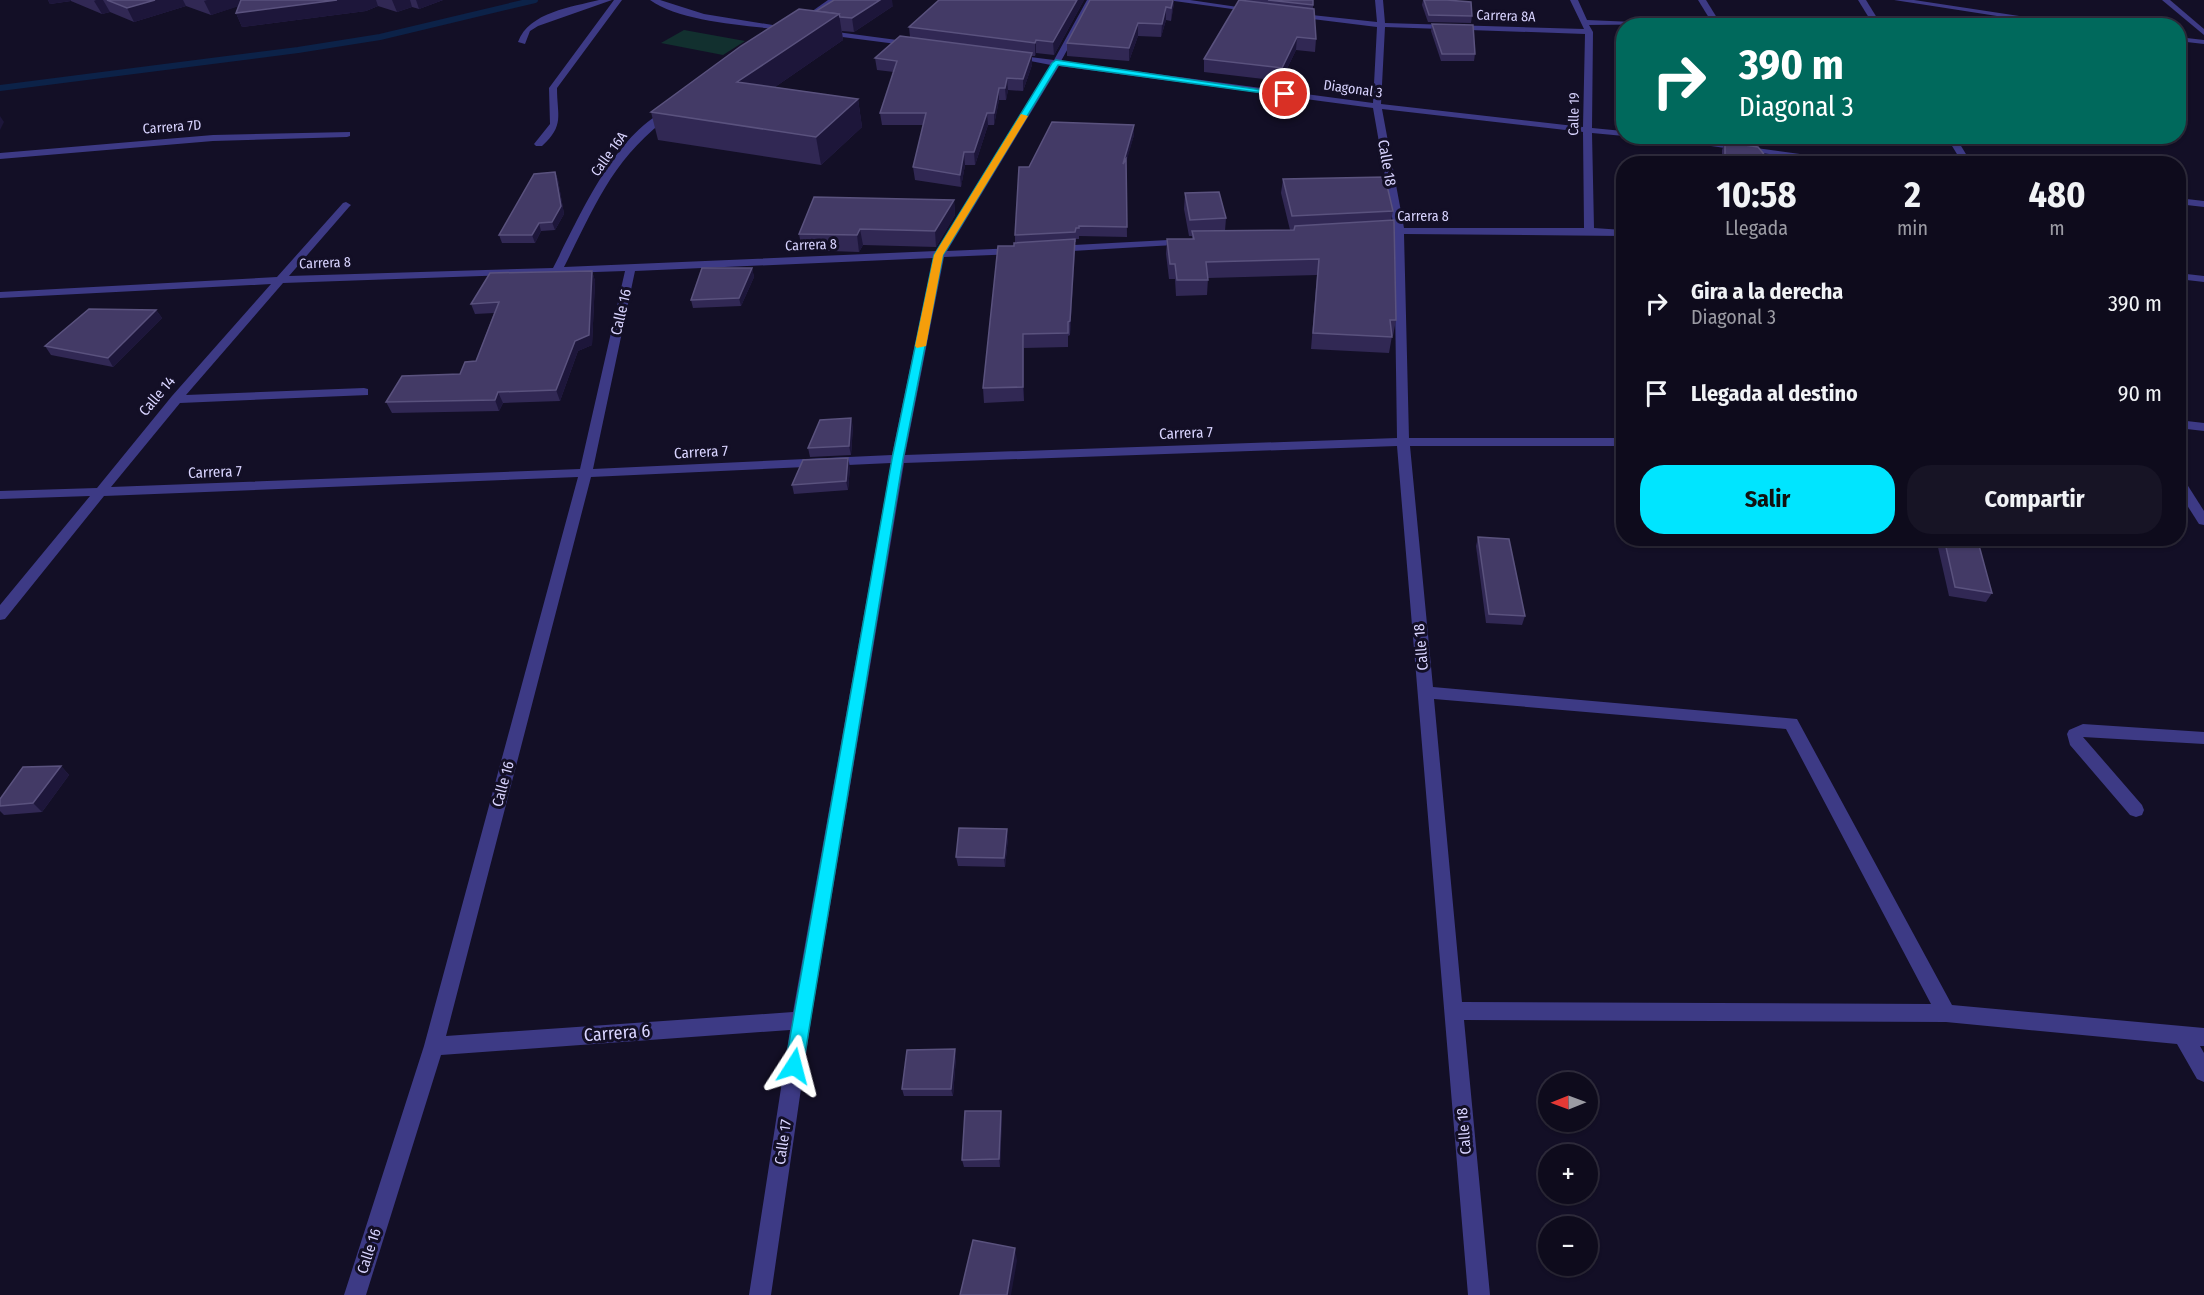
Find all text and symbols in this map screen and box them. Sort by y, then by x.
street label: Carrera 8A [1476,6,1536,26]
text: 390 m [1739,40,1844,90]
icon: right [1640,42,1718,120]
pin [1259,68,1310,119]
street label: Diagonal 3 [1322,76,1384,102]
icon: arrive [1268,77,1301,110]
text: Diagonal 3 [1739,91,1854,123]
street label: Calle 19 [1565,92,1583,136]
street label: Carrera 7D [142,116,202,138]
street label: Calle 16A [587,128,631,180]
street label: Calle 18 [1374,138,1400,188]
text: 10:58 [1716,173,1797,217]
text: 2 [1904,173,1921,217]
text: 480 [2028,173,2086,217]
street label: Carrera 8 [1397,208,1449,225]
text: Llegada [1725,216,1788,240]
text: min [1897,216,1928,240]
text: m [2049,216,2065,240]
street label: Carrera 8 [785,236,837,254]
street label: Carrera 8 [299,254,351,272]
text: Gira a la derecha [1691,278,1843,305]
street label: Calle 16 [607,287,635,337]
icon: right [1640,287,1673,320]
text: 390 m [2108,290,2162,317]
text: Diagonal 3 [1691,305,1776,329]
street label: Calle 14 [135,372,179,420]
icon: arrive [1640,377,1673,410]
text: Llegada al destino [1691,380,1858,407]
text: 90 m [2118,380,2162,407]
street label: Carrera 7 [1159,423,1213,443]
street label: Carrera 7 [674,442,728,462]
street label: Carrera 7 [188,462,242,482]
button: Salir [1640,465,1895,534]
button: Compartir [1907,465,2162,534]
street label: Calle 18 [1410,623,1432,671]
street label: Calle 16 [488,759,518,809]
street label: Carrera 6 [583,1020,651,1046]
position arrow [762,1034,826,1098]
north arrow [1538,1072,1598,1132]
map controls [1538,1072,1598,1276]
street label: Calle 18 [1453,1107,1475,1155]
street label: Calle 17 [771,1118,795,1166]
button: + [1538,1144,1598,1204]
button: − [1538,1216,1598,1276]
street label: Calle 16 [353,1226,385,1276]

